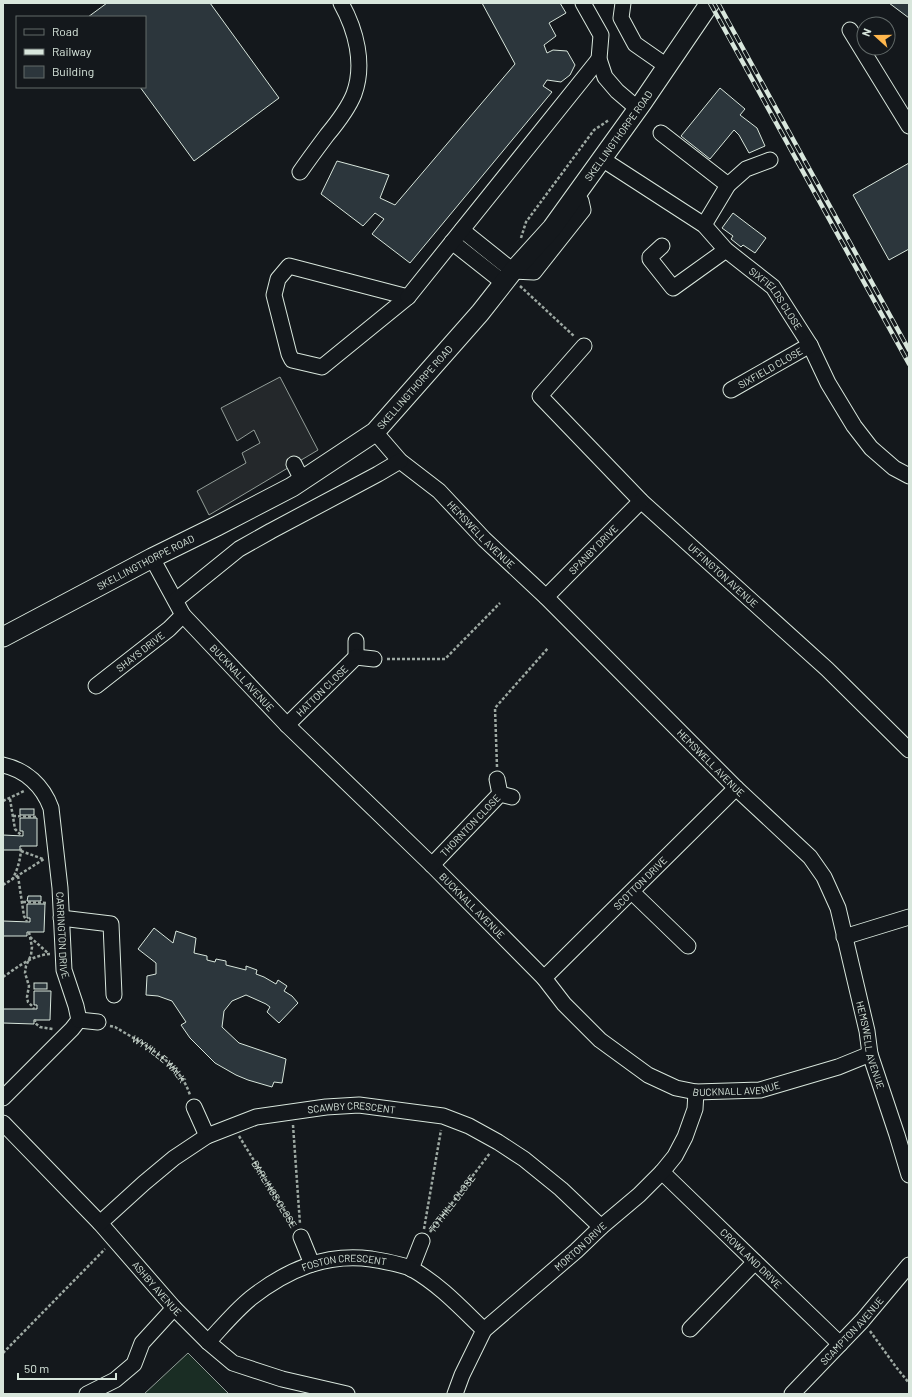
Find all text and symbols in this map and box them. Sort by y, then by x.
legend [16,16,146,88]
north arrow [856,16,896,56]
text: Road [52,24,79,38]
text: N [859,26,874,38]
text: Railway [52,44,92,58]
text: Building [52,64,94,78]
street label: SKELLINGTHORPE ROAD [582,88,655,183]
street label: SIXFIELDS CLOSE [747,265,805,332]
street label: SKELLINGTHORPE ROAD [374,343,455,432]
street label: SIXFIELD CLOSE [736,345,805,391]
street label: HEMSWELL AVENUE [445,498,517,571]
street label: SPANBY DRIVE [566,522,620,577]
street label: SKELLINGTHORPE ROAD [95,532,196,592]
street label: UFFINGTON AVENUE [686,541,761,610]
street label: SHAYS DRIVE [114,629,167,674]
street label: BUCKNALL AVENUE [208,642,277,714]
street label: HATTON CLOSE [294,663,350,719]
street label: HEMSWELL AVENUE [675,727,747,799]
street label: THORNTON CLOSE [438,792,503,859]
street label: SCOTTON DRIVE [611,854,669,912]
street label: BUCKNALL AVENUE [437,870,507,941]
street label: CARRINGTON DRIVE [54,892,72,980]
street label: HEMSWELL AVENUE [854,1000,887,1090]
street label: WYVILLE WALK [130,1032,189,1085]
street label: BUCKNALL AVENUE [692,1078,781,1098]
street label: SCAWBY CRESCENT [307,1099,397,1116]
street label: BARLINGS CLOSE [249,1158,300,1230]
street label: TOTHILL CLOSE [426,1172,478,1235]
street label: MORTON DRIVE [552,1219,609,1273]
street label: CROWLAND DRIVE [718,1226,784,1291]
street label: FOSTON CRESCENT [300,1252,388,1273]
street label: ASHBY AVENUE [130,1259,184,1318]
street label: SCAMPTON AVENUE [817,1294,886,1367]
scale bar [18,1355,116,1381]
text: 50 m [24,1361,49,1375]

